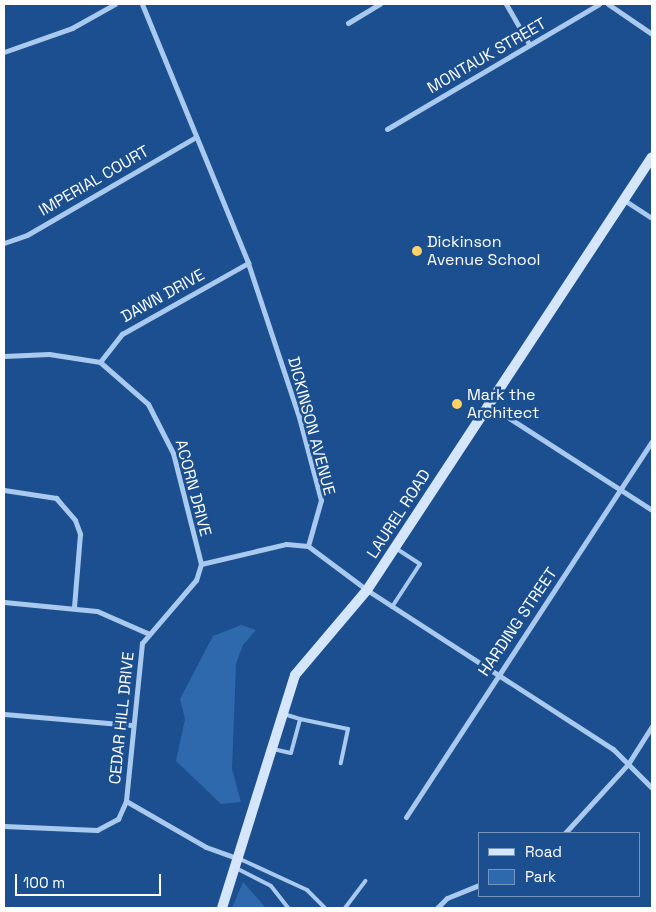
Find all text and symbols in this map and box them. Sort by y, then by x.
street label: MONTAUK STREET [424,14,550,98]
street label: IMPERIAL COURT [35,142,153,220]
place label: Dickinson Avenue School [427,232,541,270]
marker: Dickinson Avenue School [411,245,423,257]
street label: DAWN DRIVE [118,265,208,327]
street label: DICKINSON AVENUE [283,355,339,497]
place label: Mark the Architect [467,385,539,423]
marker: Mark the Architect [451,398,463,410]
street label: ACORN DRIVE [171,438,215,538]
street label: LAUREL ROAD [363,466,435,562]
street label: HARDING STREET [475,564,561,680]
street label: CEDAR HILL DRIVE [105,651,139,785]
legend [478,832,641,897]
text: Road [525,842,562,861]
scale bar [18,864,164,896]
text: Park [525,867,556,886]
text: 100 m [23,873,65,892]

